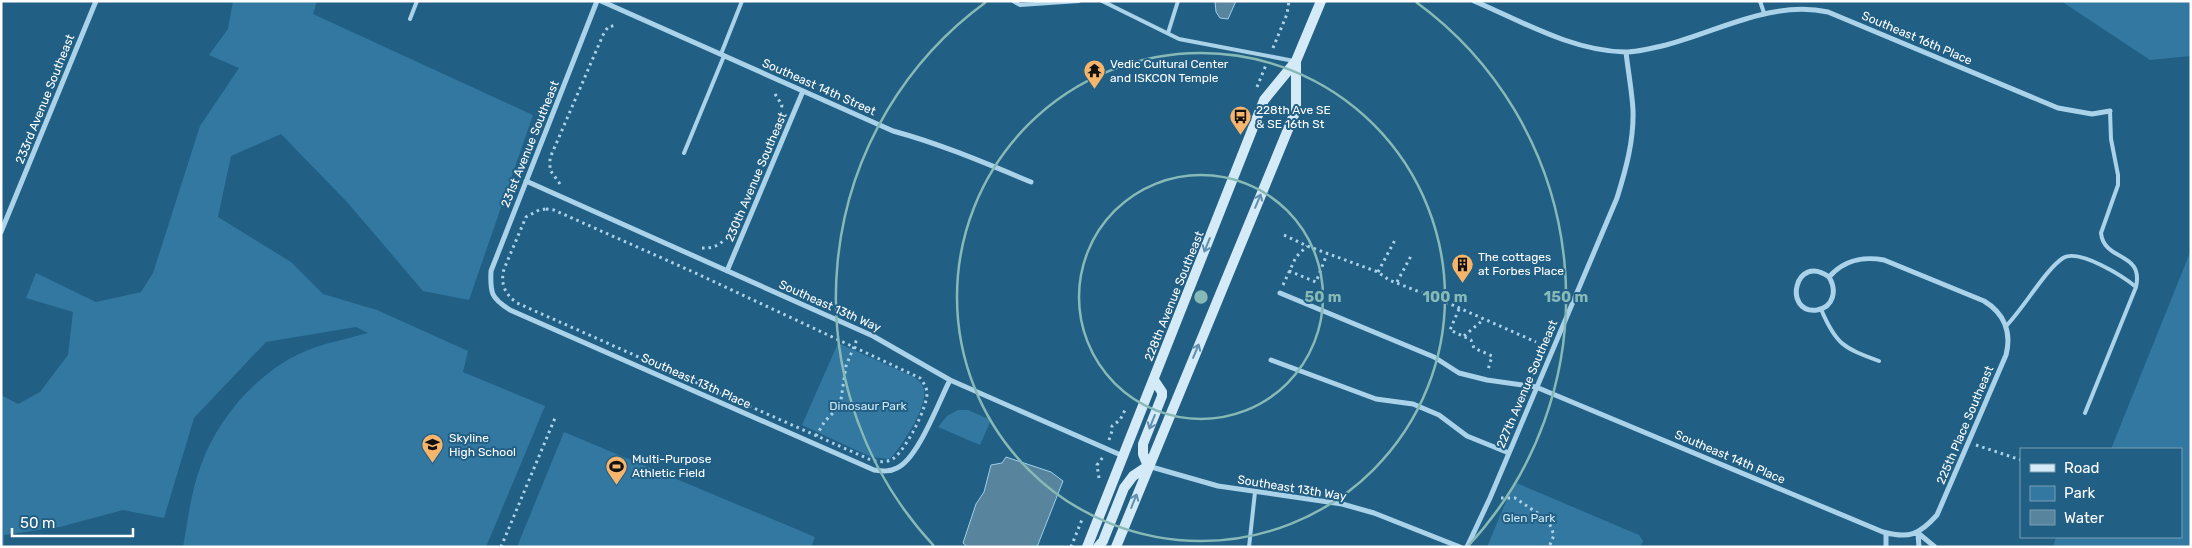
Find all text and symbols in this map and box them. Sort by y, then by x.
street label: Southeast 16th Place [1860,8,1975,68]
street label: 233rd Avenue Southeast [13,32,78,166]
street label: Southeast 14th Street [760,56,878,119]
place label: Vedic Cultural Center and ISKCON Temple [1110,57,1229,85]
temple icon: Vedic Cultural Center and ISKCON Temple [1082,59,1106,90]
street label: 231st Avenue Southeast [498,78,562,209]
place label: 228th Ave SE & SE 16th St [1256,103,1331,131]
bus stop icon: 228th Ave SE & SE 16th St [1228,105,1252,136]
street label: 230th Avenue Southeast [722,110,790,244]
one-way arrow [1254,194,1263,209]
street label: 228th Avenue Southeast [1141,229,1207,363]
one-way arrow [1202,237,1211,253]
place label: The cottages at Forbes Place [1478,250,1564,278]
building icon: The cottages at Forbes Place [1450,252,1474,283]
street label: Southeast 13th Way [777,277,884,335]
centre of rings [1192,288,1210,306]
text: 50 m [1305,288,1341,306]
text: 100 m [1423,288,1467,306]
text: 150 m [1544,288,1588,306]
street label: 227th Avenue Southeast [1494,318,1560,450]
one-way arrow [1191,344,1201,359]
street label: Southeast 13th Place [639,350,753,412]
street label: 225th Place Southeast [1934,363,1996,486]
park label: Dinosaur Park [829,399,908,413]
one-way arrow [1147,414,1156,429]
street label: Southeast 14th Place [1673,427,1788,487]
place label: Skyline High School [449,431,516,459]
school or university icon: Skyline High School [421,433,445,464]
legend [2020,448,2182,538]
place label: Multi-Purpose Athletic Field [632,452,712,480]
sports icon: Multi-Purpose Athletic Field [604,454,628,485]
text: Road [2064,459,2100,477]
street label: Southeast 13th Way [1236,472,1348,504]
text: Park [2064,484,2095,502]
one-way arrow [1130,494,1139,509]
scale bar [12,506,134,538]
text: Water [2064,509,2104,527]
park label: Glen Park [1503,511,1556,525]
text: 50 m [20,514,55,532]

